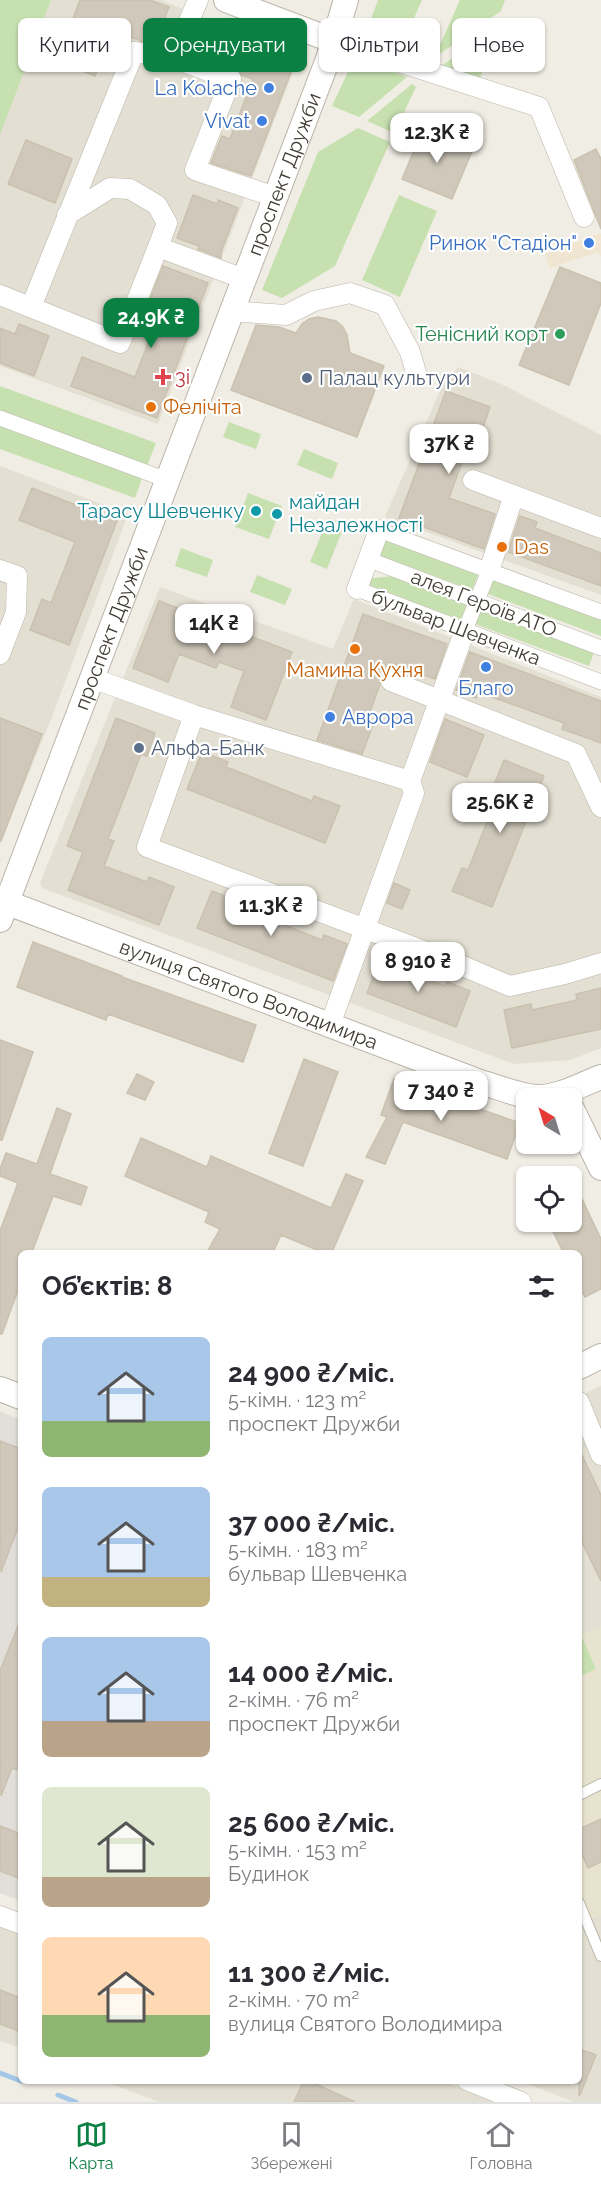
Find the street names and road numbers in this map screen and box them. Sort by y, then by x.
street label: проспект Дружби [242,89,326,259]
street label: проспект Дружби [69,544,153,713]
street label: алея Героїв АТО [408,564,560,642]
street label: бульвар Шевченка [368,584,544,670]
street label: вулиця Святого Володимира [116,934,381,1054]

